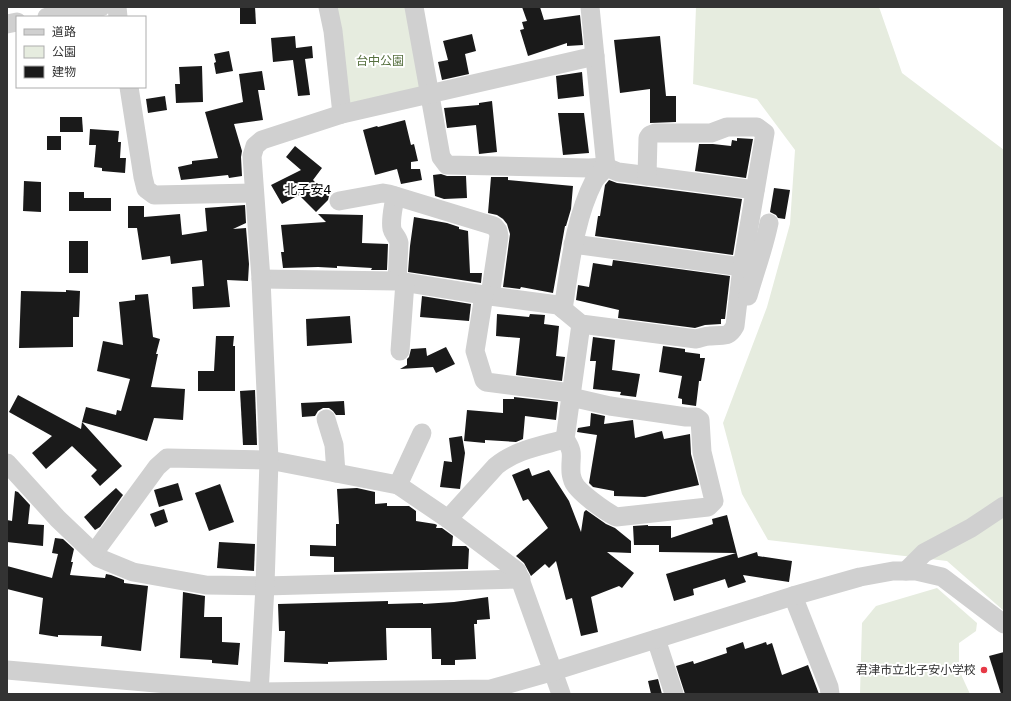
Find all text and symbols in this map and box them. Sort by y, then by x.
legend [16,16,146,88]
text: 道路 [52,25,76,39]
text: 公園 [52,45,76,59]
park label: 台中公園 [356,54,404,68]
text: 建物 [52,65,76,79]
district label: 北子安4 [284,182,332,197]
place label: 君津市立北子安小学校 [856,663,976,677]
marker: 君津市立北子安小学校 [979,665,989,675]

